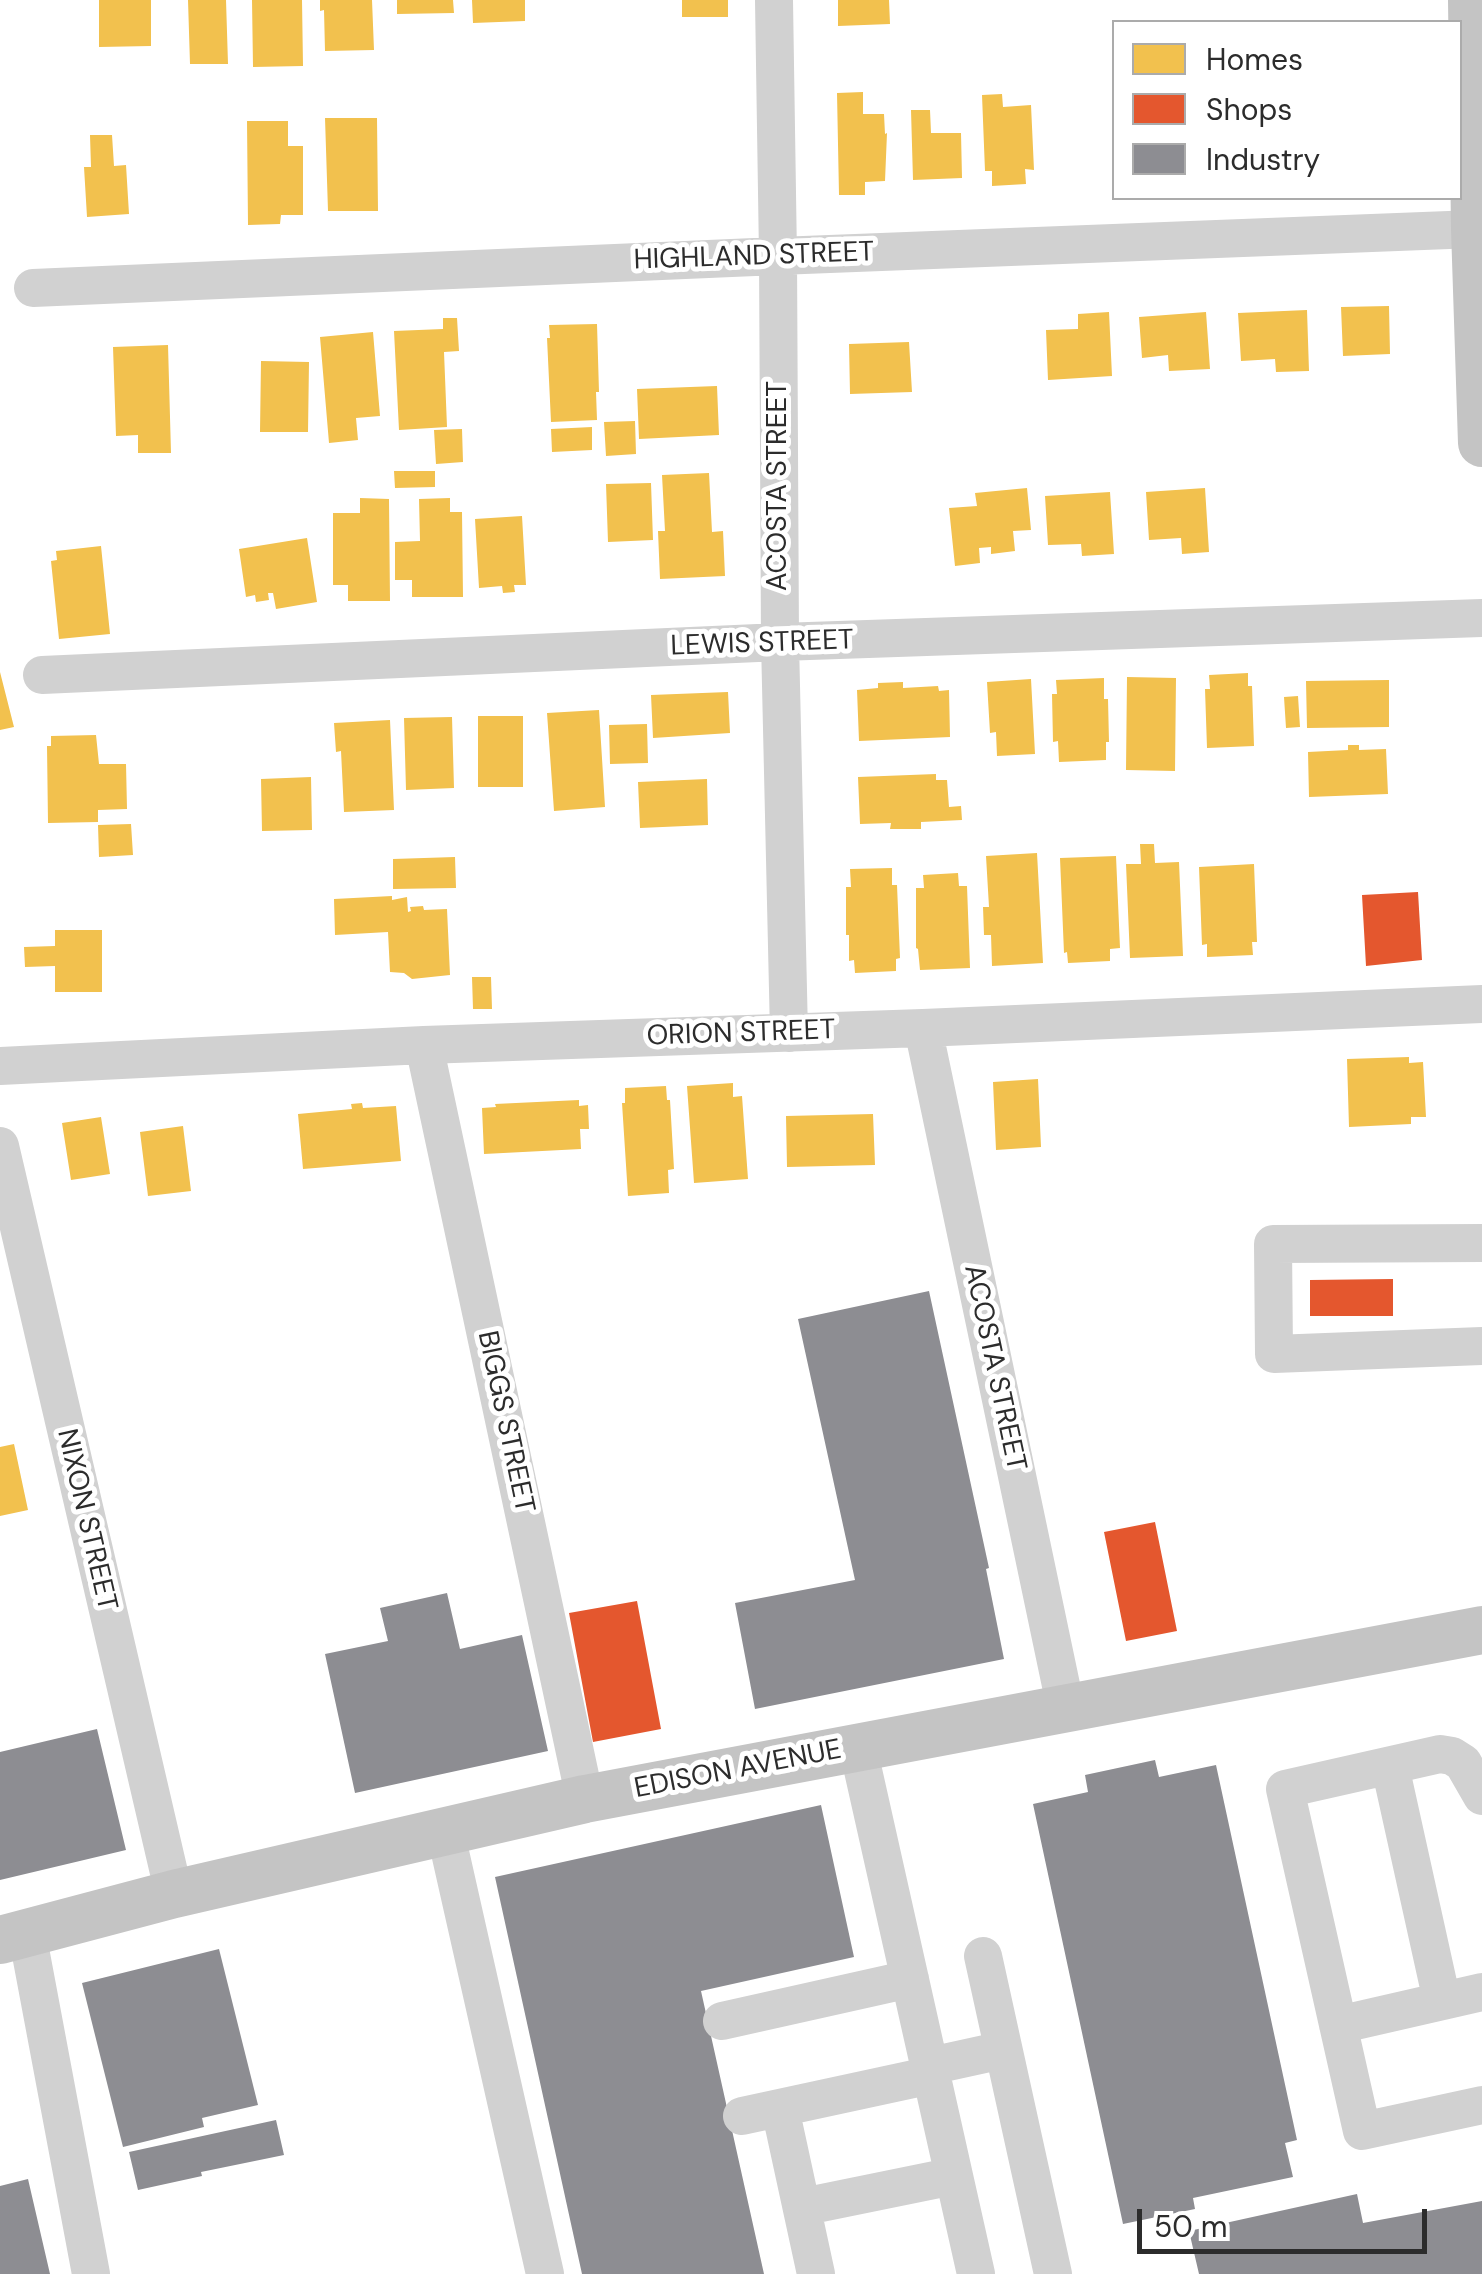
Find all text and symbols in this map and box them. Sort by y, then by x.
legend [1112,20,1462,200]
text: Homes [1206,40,1303,79]
text: Shops [1206,90,1292,129]
text: Industry [1206,140,1320,179]
street label: HIGHLAND STREET [633,236,875,278]
street label: ACOSTA STREET [762,381,796,591]
street label: LEWIS STREET [670,624,854,664]
street label: ORION STREET [646,1014,836,1054]
street label: ACOSTA STREET [956,1262,1032,1474]
street label: BIGGS STREET [469,1328,541,1516]
street label: NIXON STREET [49,1426,123,1614]
street label: EDISON AVENUE [632,1733,844,1807]
scale bar [1142,2189,1432,2251]
text: 50 m [1154,2207,1228,2246]

